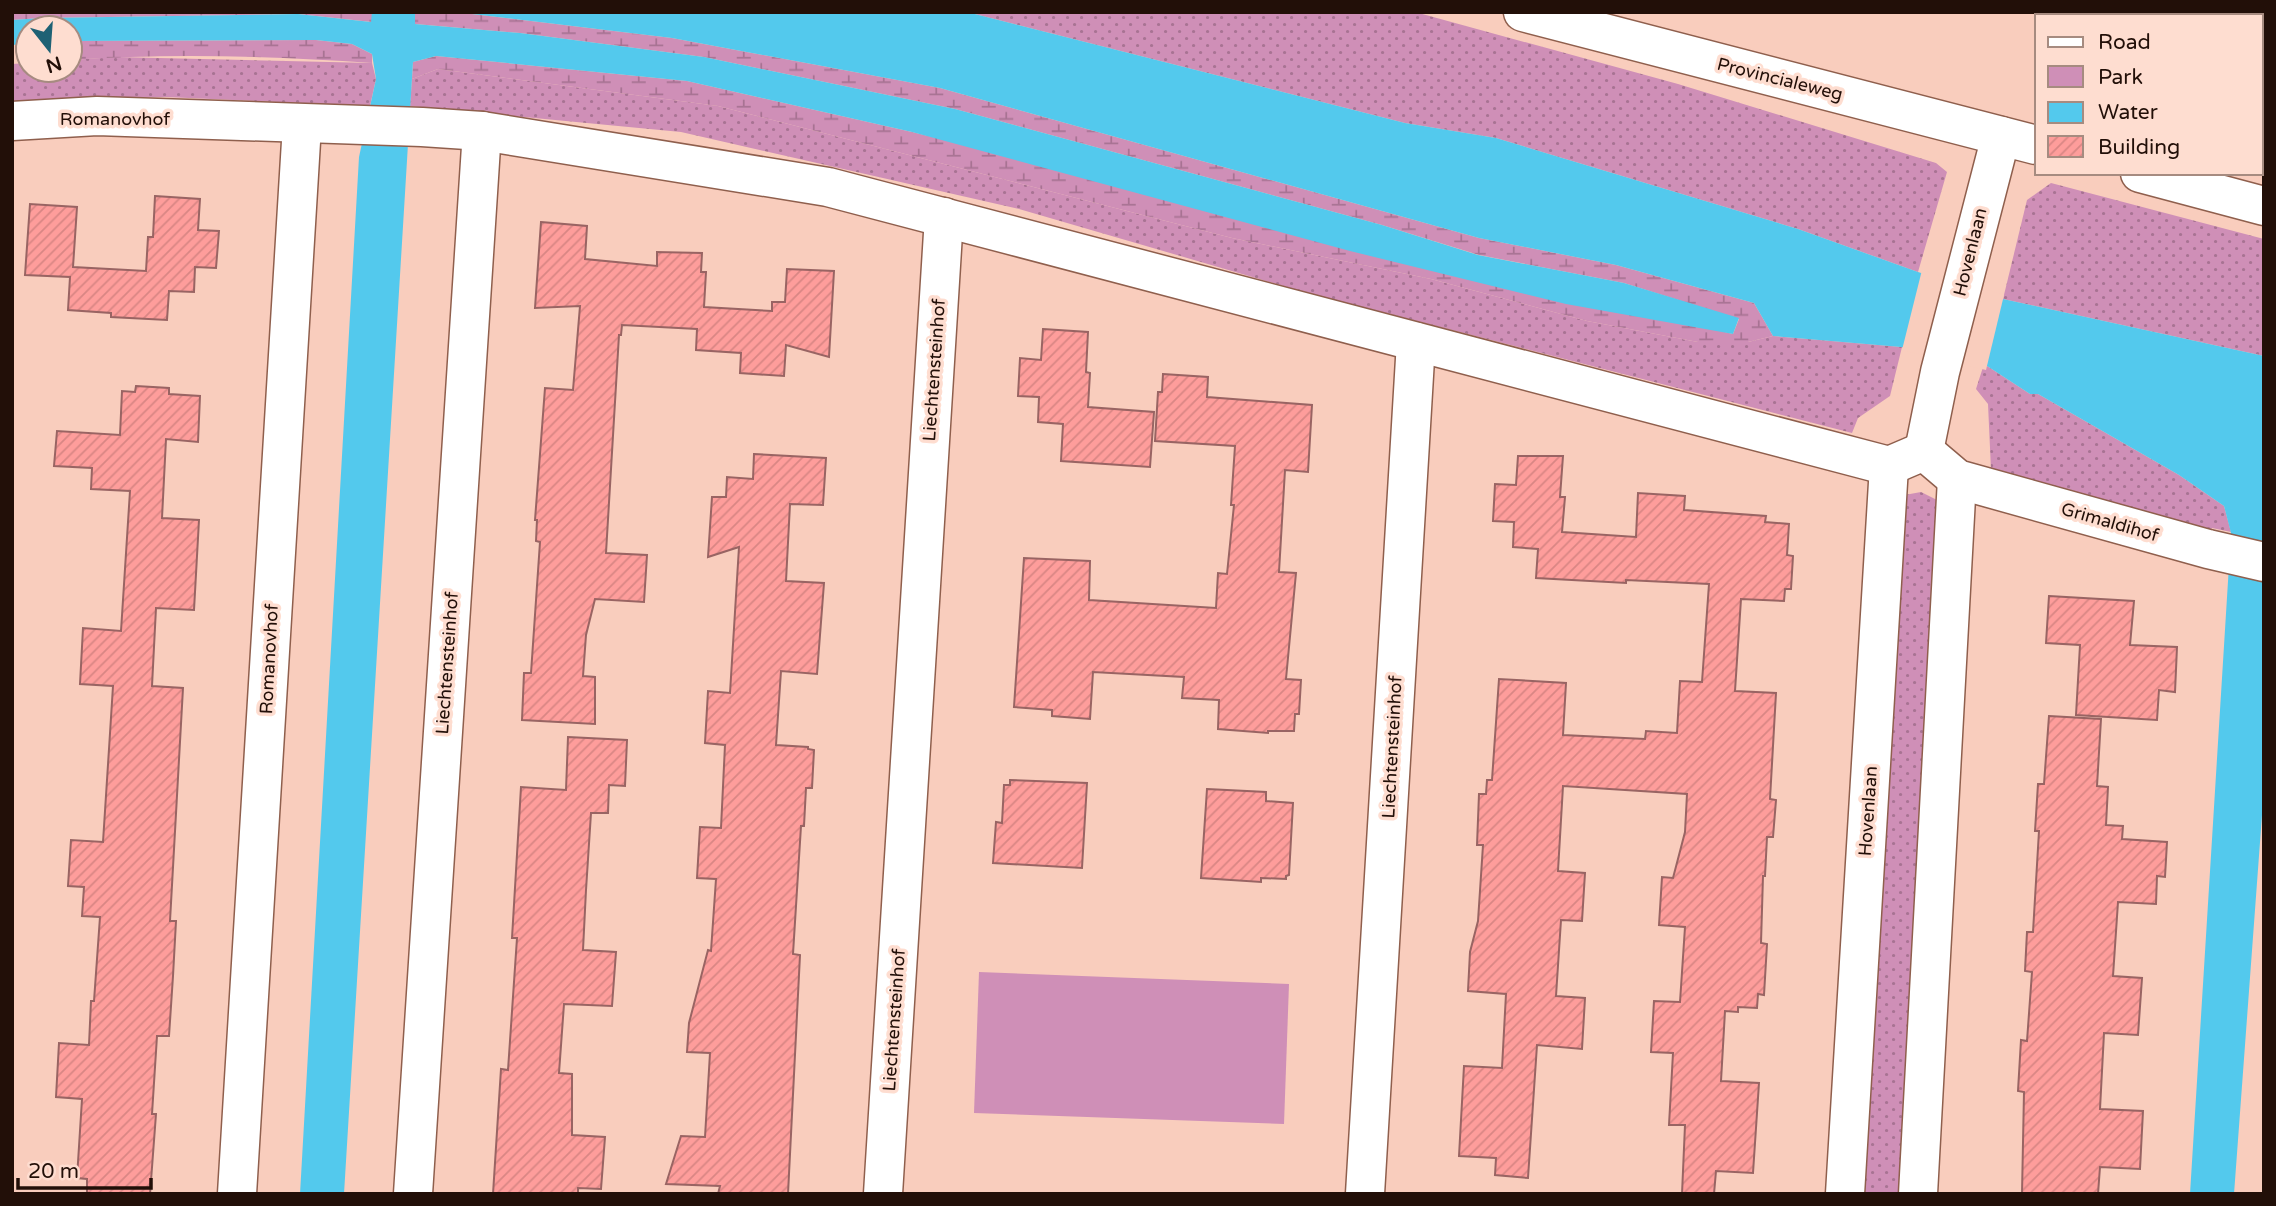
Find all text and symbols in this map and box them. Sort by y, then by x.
north arrow [14,14,84,84]
legend [2035,14,2262,175]
text: Road [2098,30,2151,55]
text: N [43,52,64,77]
street label: Provincialeweg [1715,53,1845,105]
text: Park [2098,65,2143,90]
text: Water [2098,100,2158,125]
street label: Romanovhof [60,108,170,130]
text: Building [2098,135,2180,160]
street label: Hovenlaan [1948,205,1992,299]
street label: Liechtensteinhof [918,298,950,442]
street label: Grimaldihof [2059,498,2162,546]
street label: Liechtensteinhof [431,591,463,735]
street label: Romanovhof [255,603,283,715]
street label: Liechtensteinhof [1377,675,1407,819]
street label: Hovenlaan [1854,765,1882,857]
street label: Liechtensteinhof [878,948,910,1092]
scale bar [18,1146,150,1190]
text: 20 m [28,1159,79,1184]

